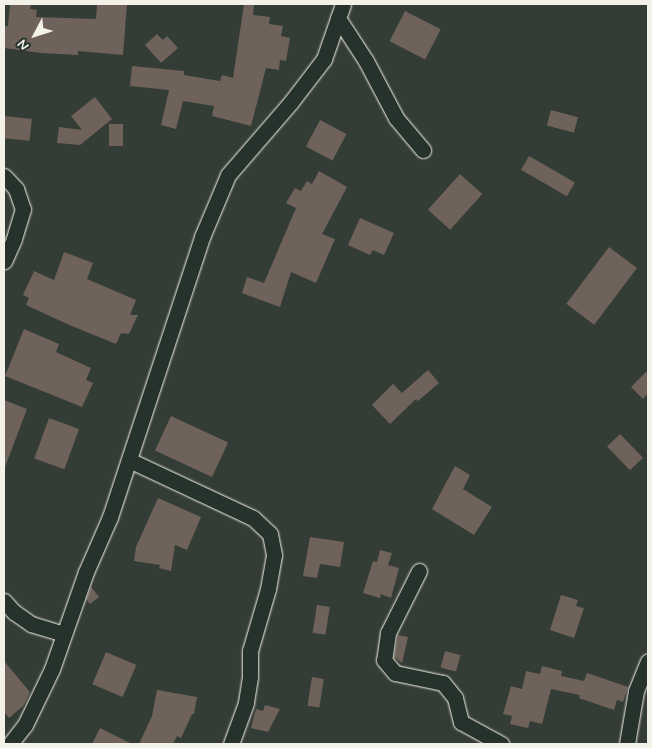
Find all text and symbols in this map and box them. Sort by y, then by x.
north arrow [10,10,60,60]
text: N [14,35,33,54]

